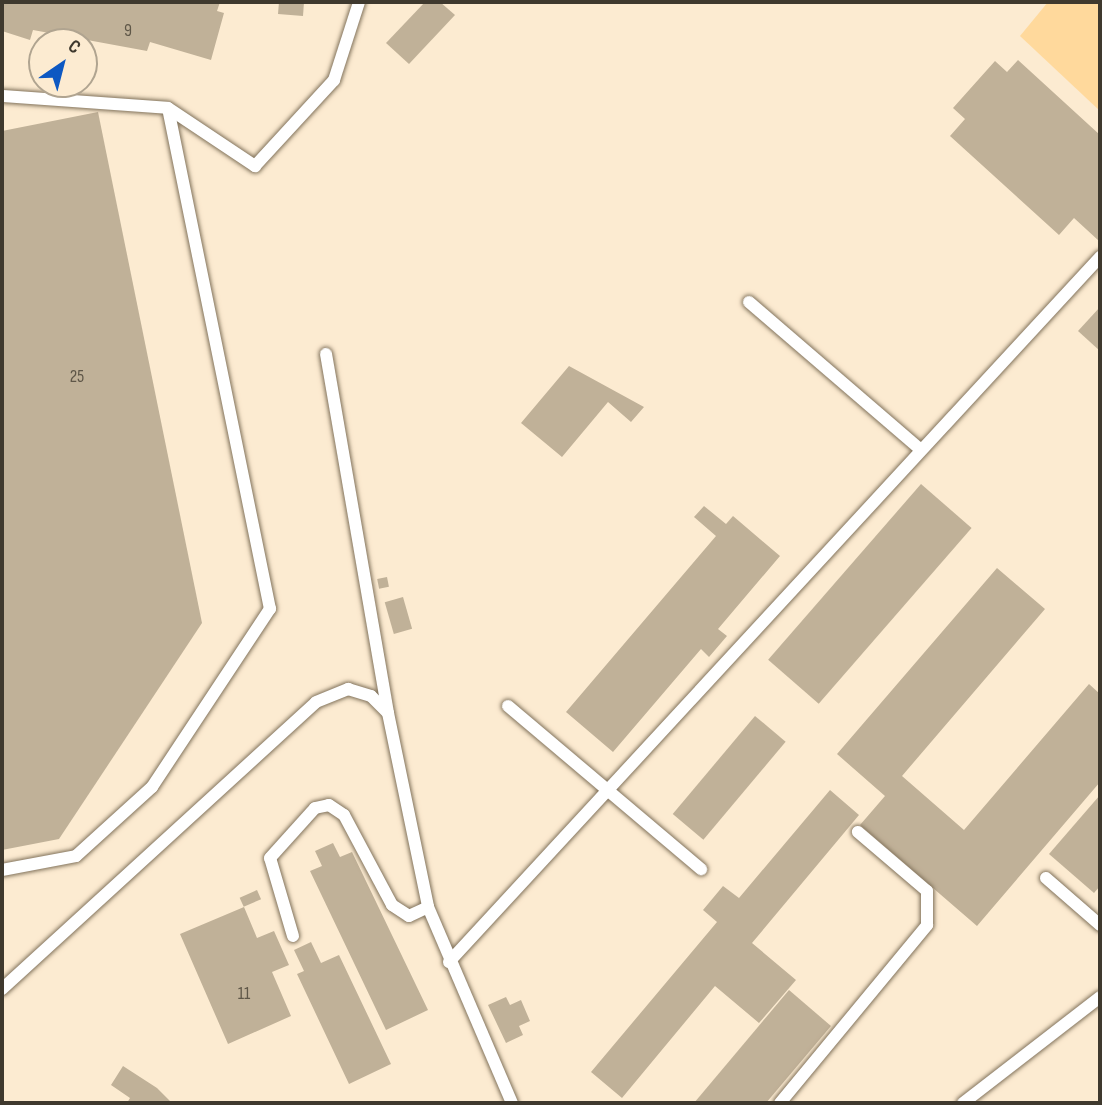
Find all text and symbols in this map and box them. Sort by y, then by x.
house number: 9 [124,20,132,42]
north arrow [28,28,98,98]
text: С [64,35,85,59]
house number: 25 [70,366,84,388]
house number: 11 [238,983,250,1005]

